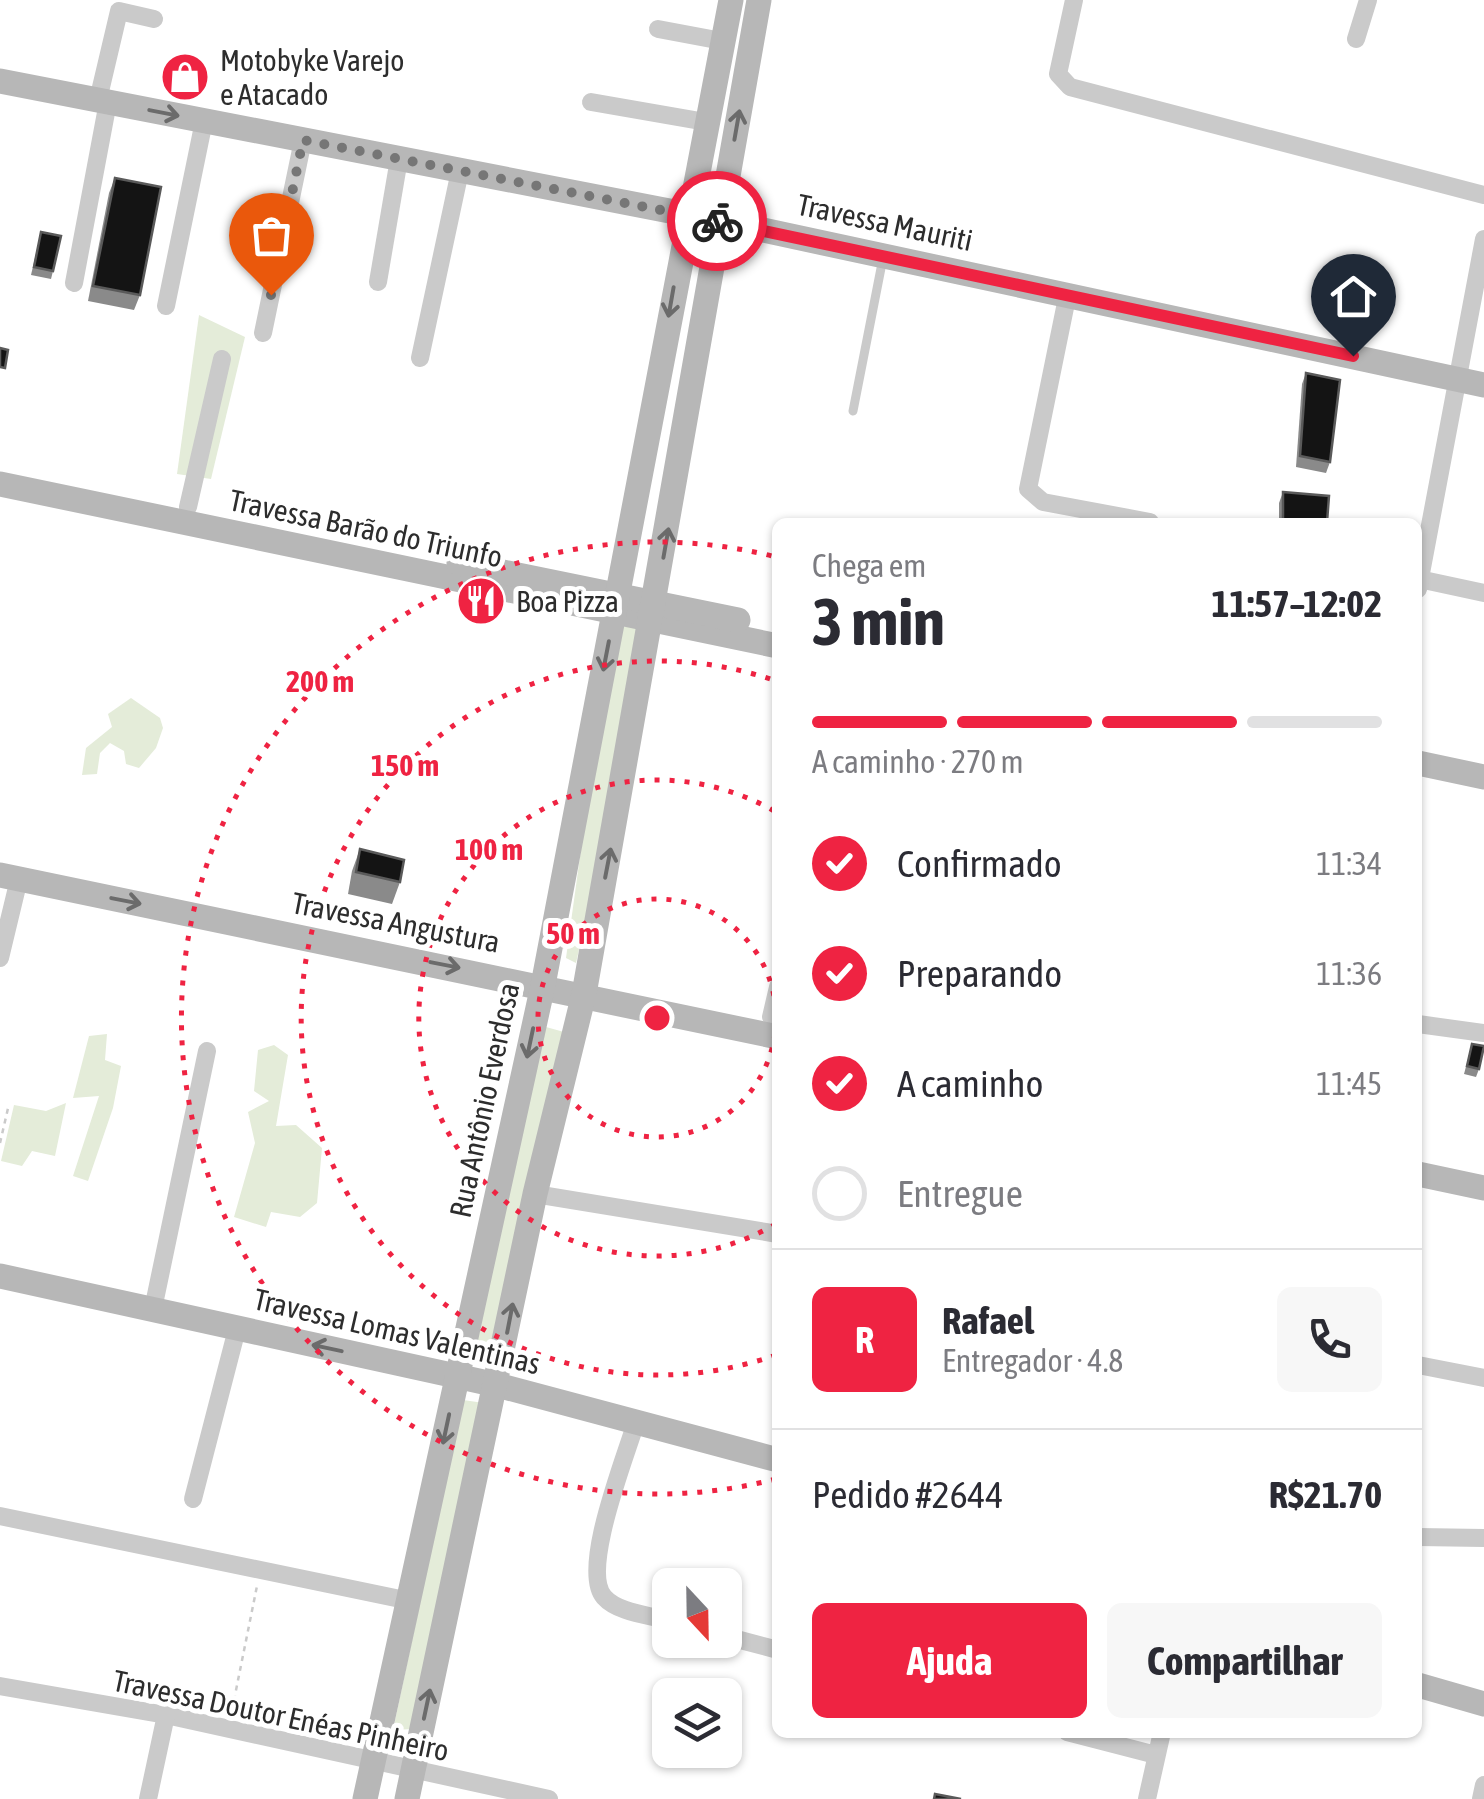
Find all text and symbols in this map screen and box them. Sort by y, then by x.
place label: Motobyke Varejo e Atacado [220,43,404,111]
shop icon: Motobyke Varejo e Atacado [159,51,211,103]
one-way arrow [148,104,180,123]
one-way arrow [728,109,747,142]
courier [667,171,767,271]
street label: Travessa Mauriti [794,187,976,257]
pin [229,193,314,296]
icon: bike [690,194,745,249]
icon: bag [244,208,299,263]
pin [1311,254,1396,357]
icon: home [1326,269,1381,324]
one-way arrow [661,285,680,317]
street label: Travessa Barão do Triunfo [226,482,506,574]
one-way arrow [657,528,676,560]
text: Chega em [812,547,926,584]
restaurant icon: Boa Pizza [455,575,507,627]
text: 11:57–12:02 [1212,582,1382,625]
place label: Boa Pizza [516,584,619,618]
text: 3 min [812,584,945,659]
one-way arrow [596,639,615,672]
text: 200 m [286,664,354,698]
text: A caminho · 270 m [812,743,1023,780]
text: 150 m [371,748,439,782]
text: 100 m [455,832,523,866]
icon: check [812,836,867,891]
text: Confirmado [897,842,1062,885]
text: 11:34 [1316,845,1382,882]
one-way arrow [599,847,618,880]
street label: Travessa Angustura [289,885,503,959]
one-way arrow [109,892,141,911]
text: 50 m [546,916,600,950]
icon: check [812,946,867,1001]
text: Preparando [897,952,1062,995]
text: 11:36 [1316,955,1382,992]
one-way arrow [428,957,460,976]
street label: Rua Antônio Everdosa [443,980,525,1220]
centre of rings [639,1000,675,1036]
one-way arrow [520,1026,538,1058]
icon: check [812,1056,867,1111]
text: A caminho [897,1062,1043,1105]
text: 11:45 [1316,1065,1382,1102]
text: Entregue [897,1172,1023,1215]
street label: Travessa Lomas Valentinas [251,1282,543,1380]
button: phone [1277,1287,1382,1392]
text: Rafael [942,1299,1034,1342]
one-way arrow [502,1302,521,1334]
text: R [855,1318,874,1361]
one-way arrow [312,1338,344,1357]
text: Entregador · 4.8 [942,1342,1123,1379]
one-way arrow [435,1412,454,1444]
text: Pedido #2644 [812,1473,1003,1516]
text: R$21.70 [1269,1473,1382,1516]
north arrow [652,1568,742,1658]
map controls [652,1568,742,1768]
button: Ajuda [812,1603,1087,1718]
button: Compartilhar [1107,1603,1382,1718]
street label: Travessa Doutor Enéas Pinheiro [110,1663,452,1767]
button: layers [652,1678,742,1768]
one-way arrow [419,1689,438,1721]

